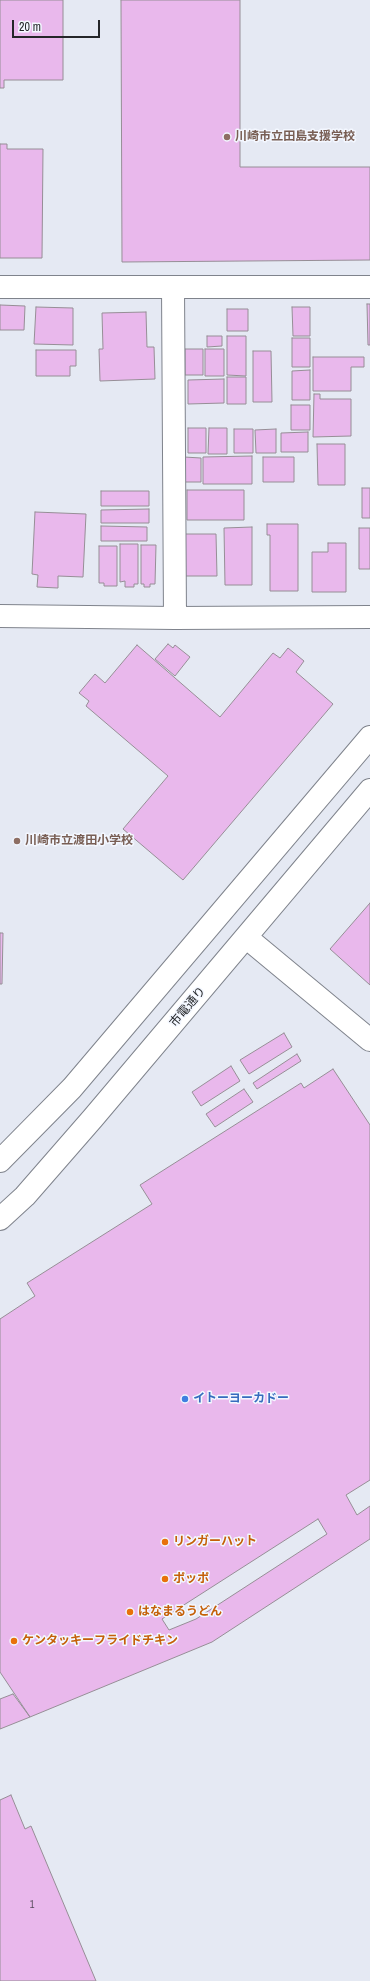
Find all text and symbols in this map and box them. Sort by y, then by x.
scale bar [14,12,102,38]
text: 20 m [19,19,41,35]
place label: 川崎市立田島支援学校 [235,130,355,144]
marker: 川崎市立田島支援学校 [222,132,232,142]
place label: 川崎市立渡田小学校 [25,834,133,848]
marker: 川崎市立渡田小学校 [12,836,22,846]
street label: 市電通り [167,984,209,1030]
place label: イトーヨーカドー [193,1392,289,1406]
marker: イトーヨーカドー [180,1394,190,1404]
place label: リンガーハット [173,1535,257,1549]
marker: リンガーハット [160,1537,170,1547]
place label: ポッポ [173,1572,209,1586]
marker: ポッポ [160,1574,170,1584]
place label: はなまるうどん [138,1605,222,1619]
marker: はなまるうどん [125,1607,135,1617]
place label: ケンタッキーフライドチキン [22,1634,178,1648]
marker: ケンタッキーフライドチキン [9,1636,19,1646]
house number: 1 [30,1899,34,1911]

